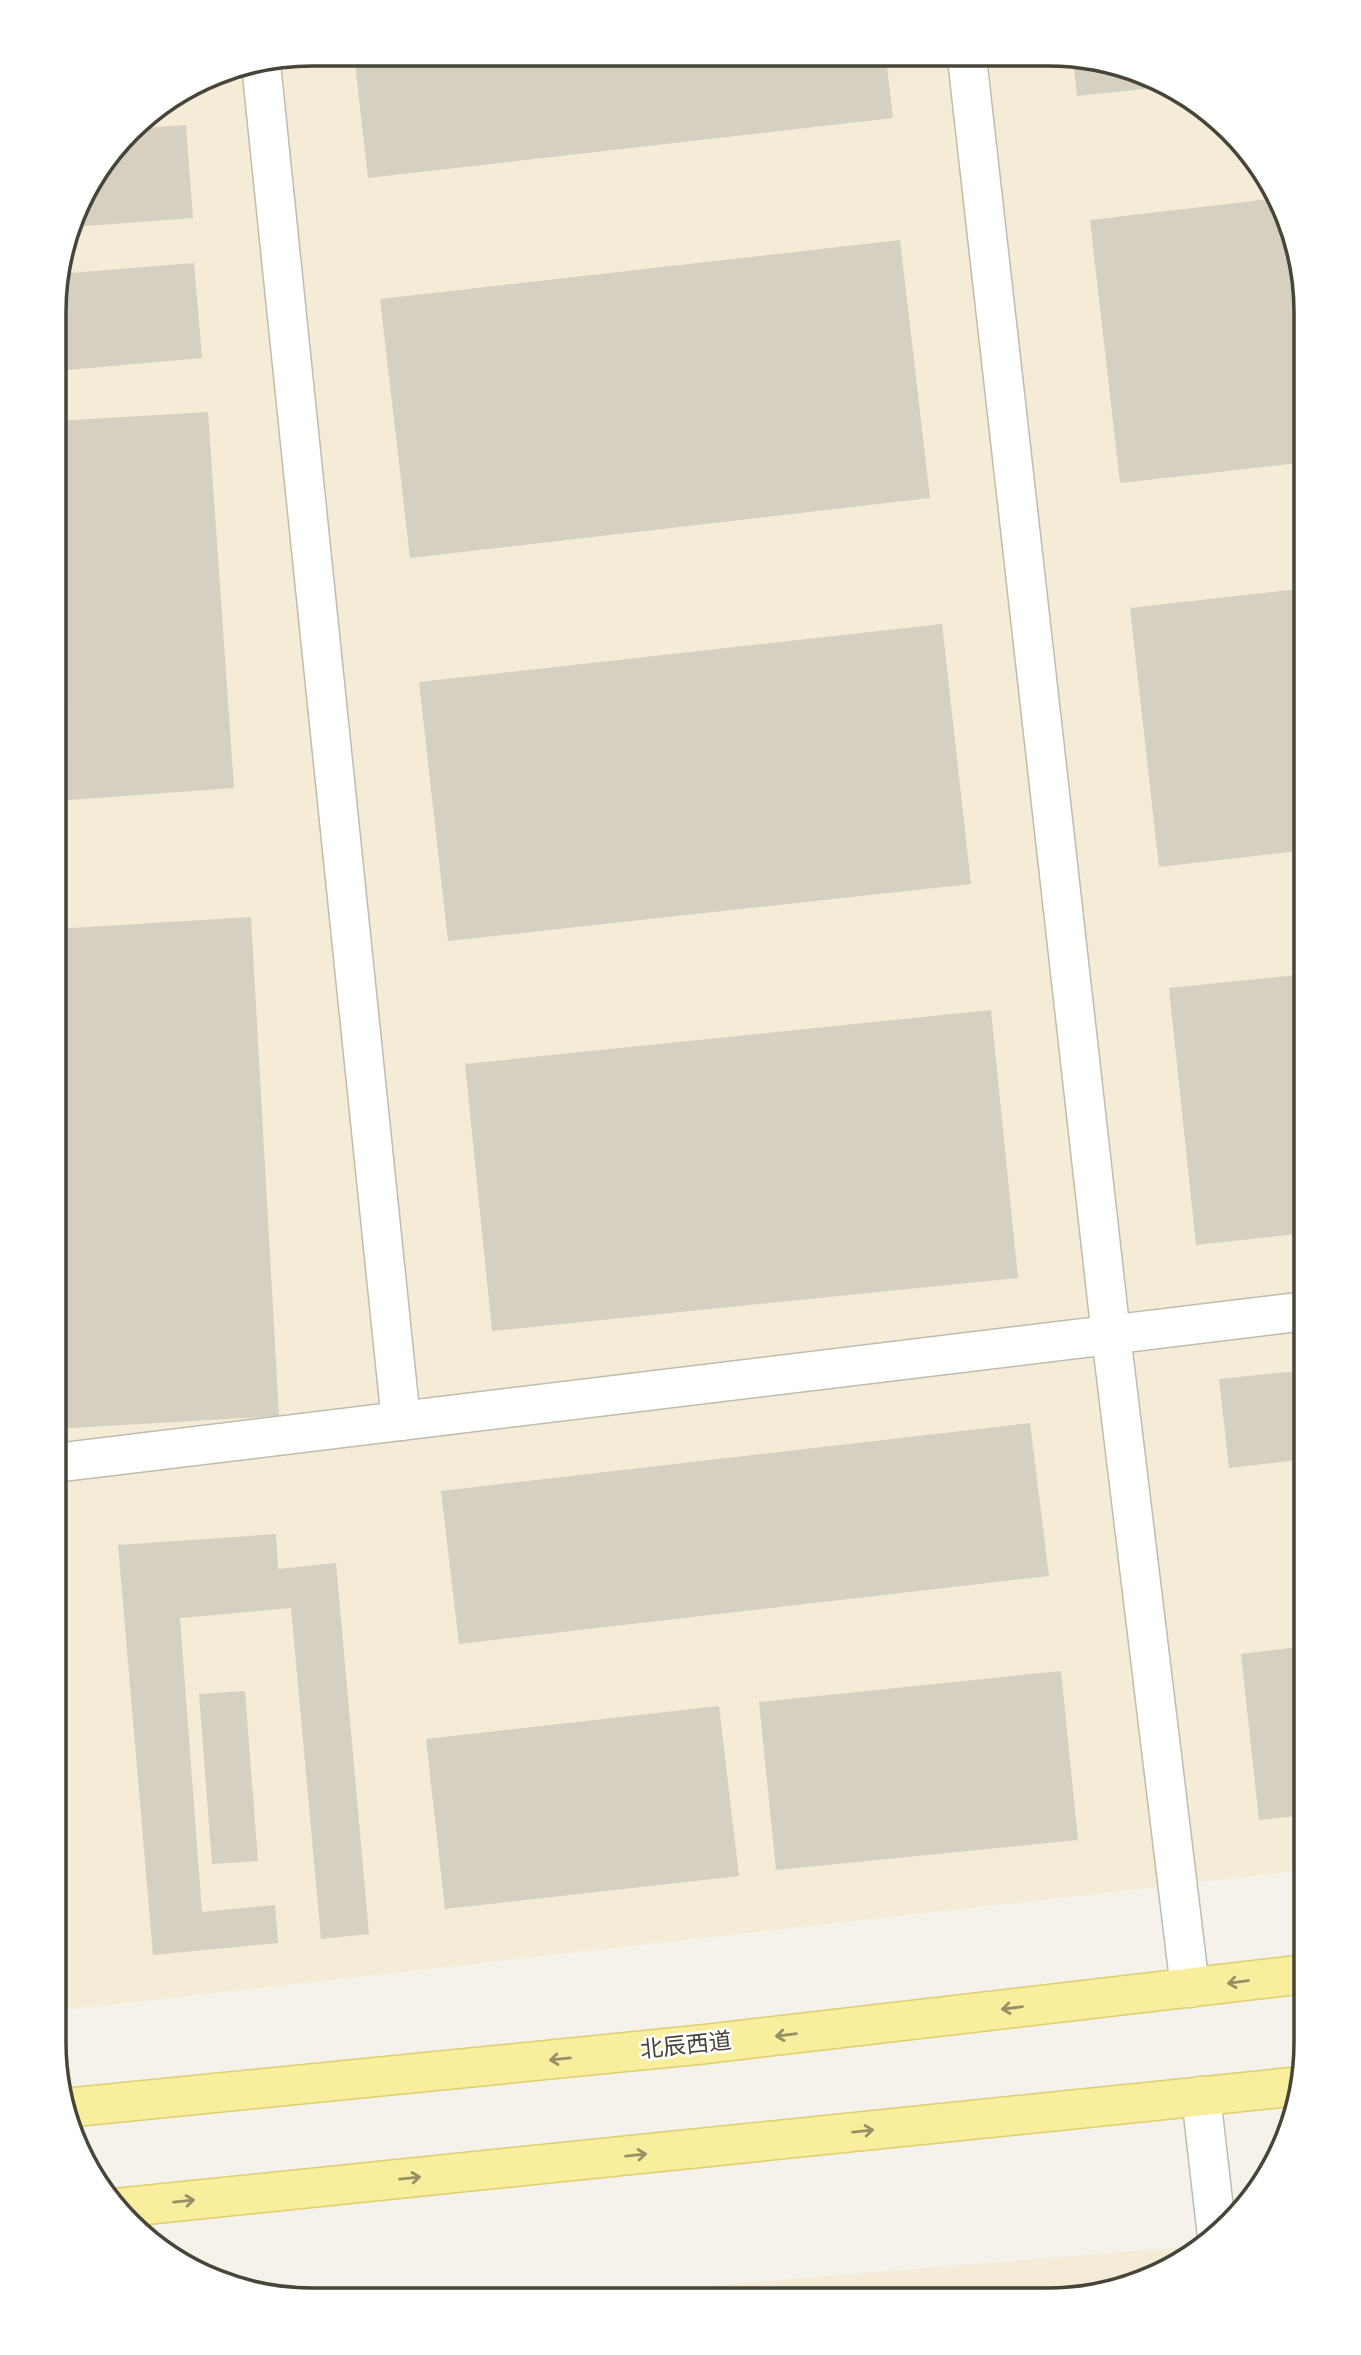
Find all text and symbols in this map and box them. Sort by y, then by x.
one-way arrow [1228,1976,1250,1989]
one-way arrow [1002,2002,1024,2015]
street label: 北辰西道 [639,2027,733,2065]
one-way arrow [776,2028,798,2041]
one-way arrow [549,2052,572,2065]
one-way arrow [851,2125,874,2138]
one-way arrow [625,2148,647,2161]
one-way arrow [398,2171,421,2184]
one-way arrow [172,2195,195,2208]

